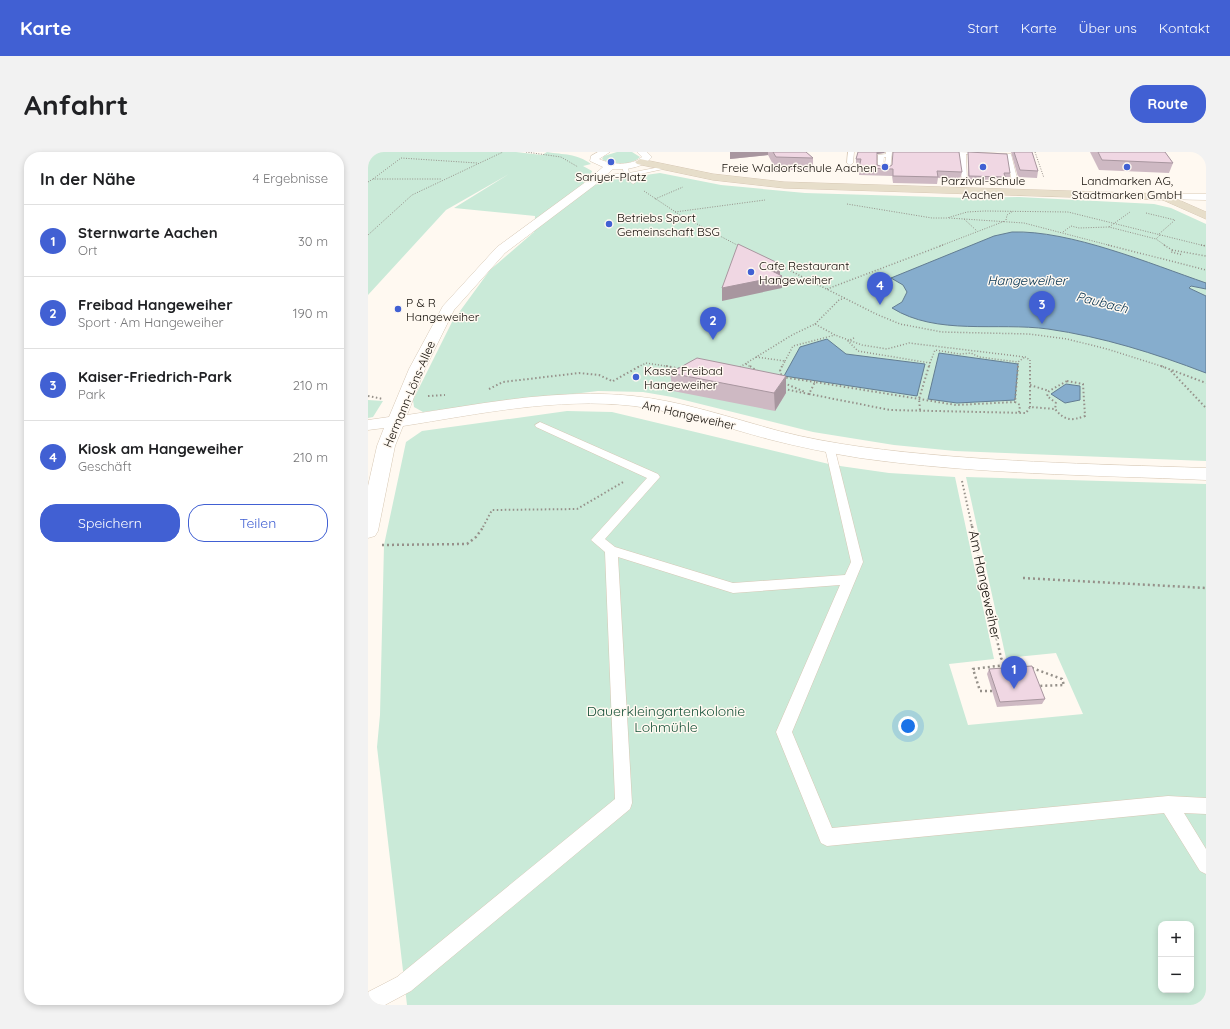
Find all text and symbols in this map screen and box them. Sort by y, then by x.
text: Karte [20,16,72,40]
text: Start [967,19,999,37]
text: Karte [1021,19,1057,37]
text: Über uns [1079,19,1137,37]
text: Kontakt [1159,19,1210,37]
button: Route [1130,85,1206,123]
text: Anfahrt [24,87,128,122]
marker: Sariyer-Platz [606,157,616,167]
place label: Freie Waldorfschule Aachen [721,160,877,175]
marker: Freie Waldorfschule Aachen [880,162,890,172]
marker: Parzival-Schule Aachen [978,162,988,172]
marker: Landmarken AG, Stadtmarken GmbH [1122,162,1132,172]
text: In der Nähe [40,168,136,189]
place label: Sariyer-Platz [575,169,647,184]
text: 4 Ergebnisse [252,170,328,186]
place label: Parzival-Schule Aachen [941,173,1025,202]
place label: Landmarken AG, Stadtmarken GmbH [1072,173,1182,202]
place label: Betriebs Sport Gemeinschaft BSG [617,210,720,239]
marker: Betriebs Sport Gemeinschaft BSG [604,219,614,229]
text: Sternwarte Aachen [78,223,218,242]
text: 1 [50,233,56,249]
text: 30 m [298,233,328,249]
text: Ort [78,242,97,258]
place label: Cafe Restaurant Hangeweiher [759,258,849,287]
marker: Cafe Restaurant Hangeweiher [746,267,756,277]
pin: 4 [867,272,893,305]
water label: Hangeweiher [987,272,1069,288]
water label: Paubach [1074,288,1130,316]
pin: 3 [1029,291,1055,324]
text: Freibad Hangeweiher [78,295,233,314]
place label: P & R Hangeweiher [406,295,480,324]
marker: P & R Hangeweiher [393,304,403,314]
text: 2 [49,305,57,321]
text: 190 m [293,305,328,321]
pin: 2 [700,307,726,340]
text: Sport · Am Hangeweiher [78,314,223,330]
street label: Hermann-Löns-Allee [380,338,438,450]
place label: Kasse Freibad Hangeweiher [644,363,723,392]
text: Kaiser-Friedrich-Park [78,367,232,386]
marker: Kasse Freibad Hangeweiher [631,372,641,382]
text: 3 [50,377,56,393]
text: 210 m [293,377,328,393]
text: Park [78,386,106,402]
street label: Am Hangeweiher [641,397,738,433]
text: Kiosk am Hangeweiher [78,439,243,458]
text: 4 [49,449,57,465]
text: 210 m [293,449,328,465]
text: Geschäft [78,458,132,474]
button: Speichern [40,504,180,542]
button: Teilen [188,504,328,542]
street label: Am Hangeweiher [965,529,1006,642]
pin: 1 [1001,656,1027,689]
park label: Dauerkleingartenkolonie Lohmühle [587,702,745,736]
your location [898,716,918,736]
map controls [1158,921,1194,993]
button: + [1158,921,1194,957]
button: − [1158,957,1194,993]

